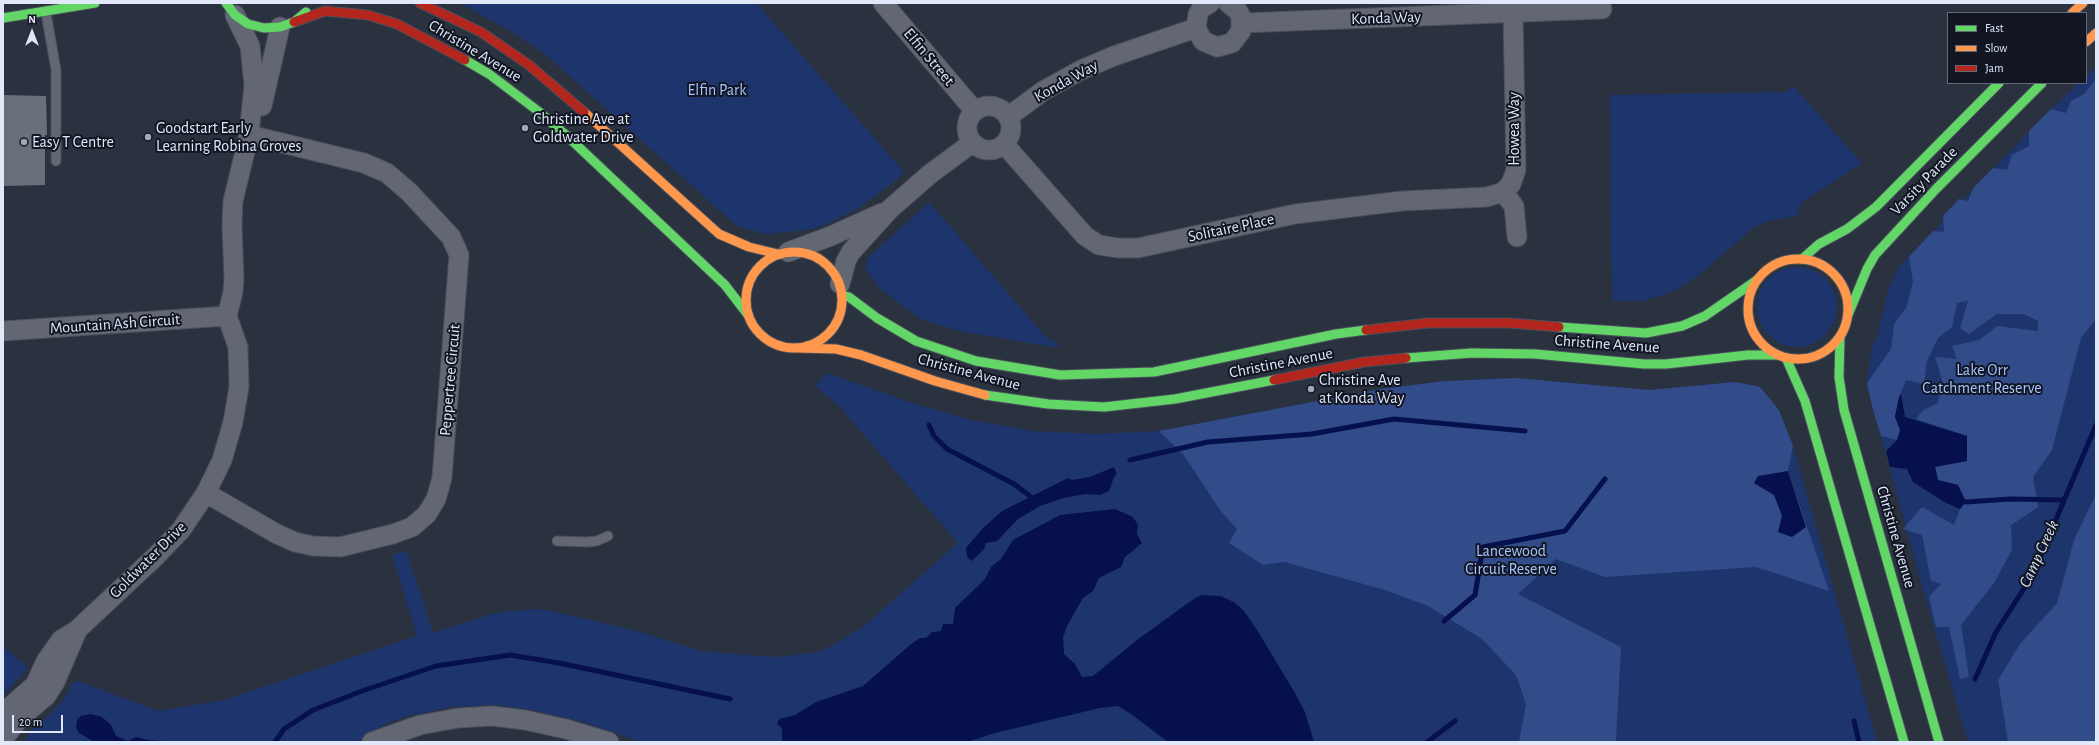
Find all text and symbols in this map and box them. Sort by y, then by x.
street label: Konda Way [1351,7,1421,29]
north arrow [12,12,52,52]
legend [1947,12,2087,84]
text: N [28,14,36,25]
street label: Christine Avenue [425,16,525,86]
text: Fast [1985,22,2004,34]
street label: Elfin Street [899,24,959,90]
text: Slow [1985,42,2007,54]
street label: Konda Way [1031,56,1101,106]
text: Jam [1985,62,2004,74]
park label: Elfin Park [687,80,747,100]
street label: Howea Way [1504,92,1524,166]
place label: Christine Ave at Goldwater Drive [533,109,634,147]
place label: Goodstart Early Learning Robina Groves [156,118,301,156]
marker: Christine Ave at Goldwater Drive [520,123,530,133]
place label: Easy T Centre [32,132,114,152]
marker: Goodstart Early Learning Robina Groves [143,132,153,142]
marker: Easy T Centre [19,137,29,147]
street label: Varsity Parade [1886,143,1962,219]
street label: Solitaire Place [1186,209,1276,247]
street label: Mountain Ash Circuit [49,310,181,338]
street label: Peppertree Circuit [436,323,464,437]
street label: Christine Avenue [1554,331,1660,357]
street label: Christine Avenue [1227,344,1335,382]
street label: Christine Avenue [916,349,1022,395]
park label: Lake Orr Catchment Reserve [1922,360,2042,398]
place label: Christine Ave at Konda Way [1319,370,1404,408]
marker: Christine Ave at Konda Way [1306,384,1316,394]
street label: Christine Avenue [1872,484,1920,590]
water label: Camp Creek [2015,517,2063,591]
street label: Goldwater Drive [106,518,190,602]
park label: Lancewood Circuit Reserve [1465,541,1557,579]
scale bar [14,707,65,733]
text: 20 m [19,716,42,728]

